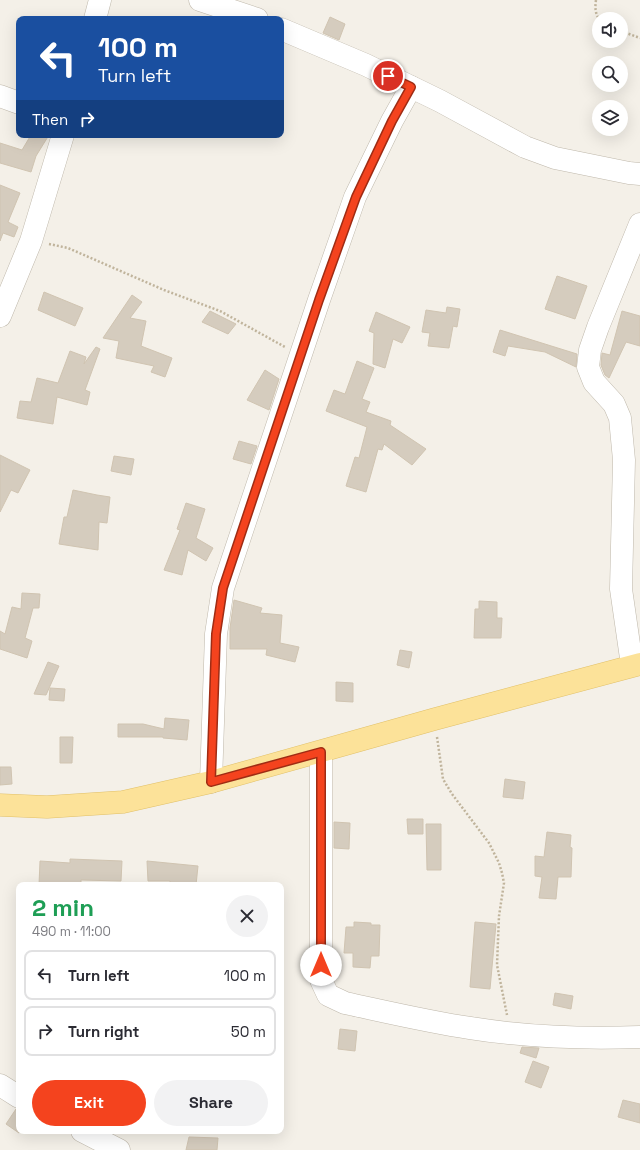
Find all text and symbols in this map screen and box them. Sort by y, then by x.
map controls [592,12,628,136]
button: sound [592,12,628,48]
text: 100 m [98,29,178,65]
icon: left [32,32,84,84]
button: search [592,56,628,92]
pin [371,59,405,93]
text: Turn left [98,64,171,87]
icon: arrive [377,65,399,87]
button: layers [592,100,628,136]
icon: right [76,108,98,130]
text: Then [32,110,68,129]
text: 2 min [32,892,94,923]
button: close [226,895,268,937]
text: 490 m · 11:00 [32,923,111,940]
position arrow [300,944,342,986]
icon: left [34,964,56,986]
text: Turn left [68,966,130,985]
text: 100 m [224,966,266,985]
icon: right [34,1020,56,1042]
text: Turn right [68,1022,139,1041]
text: 50 m [231,1022,266,1041]
button: Exit [32,1080,146,1126]
button: Share [154,1080,268,1126]

